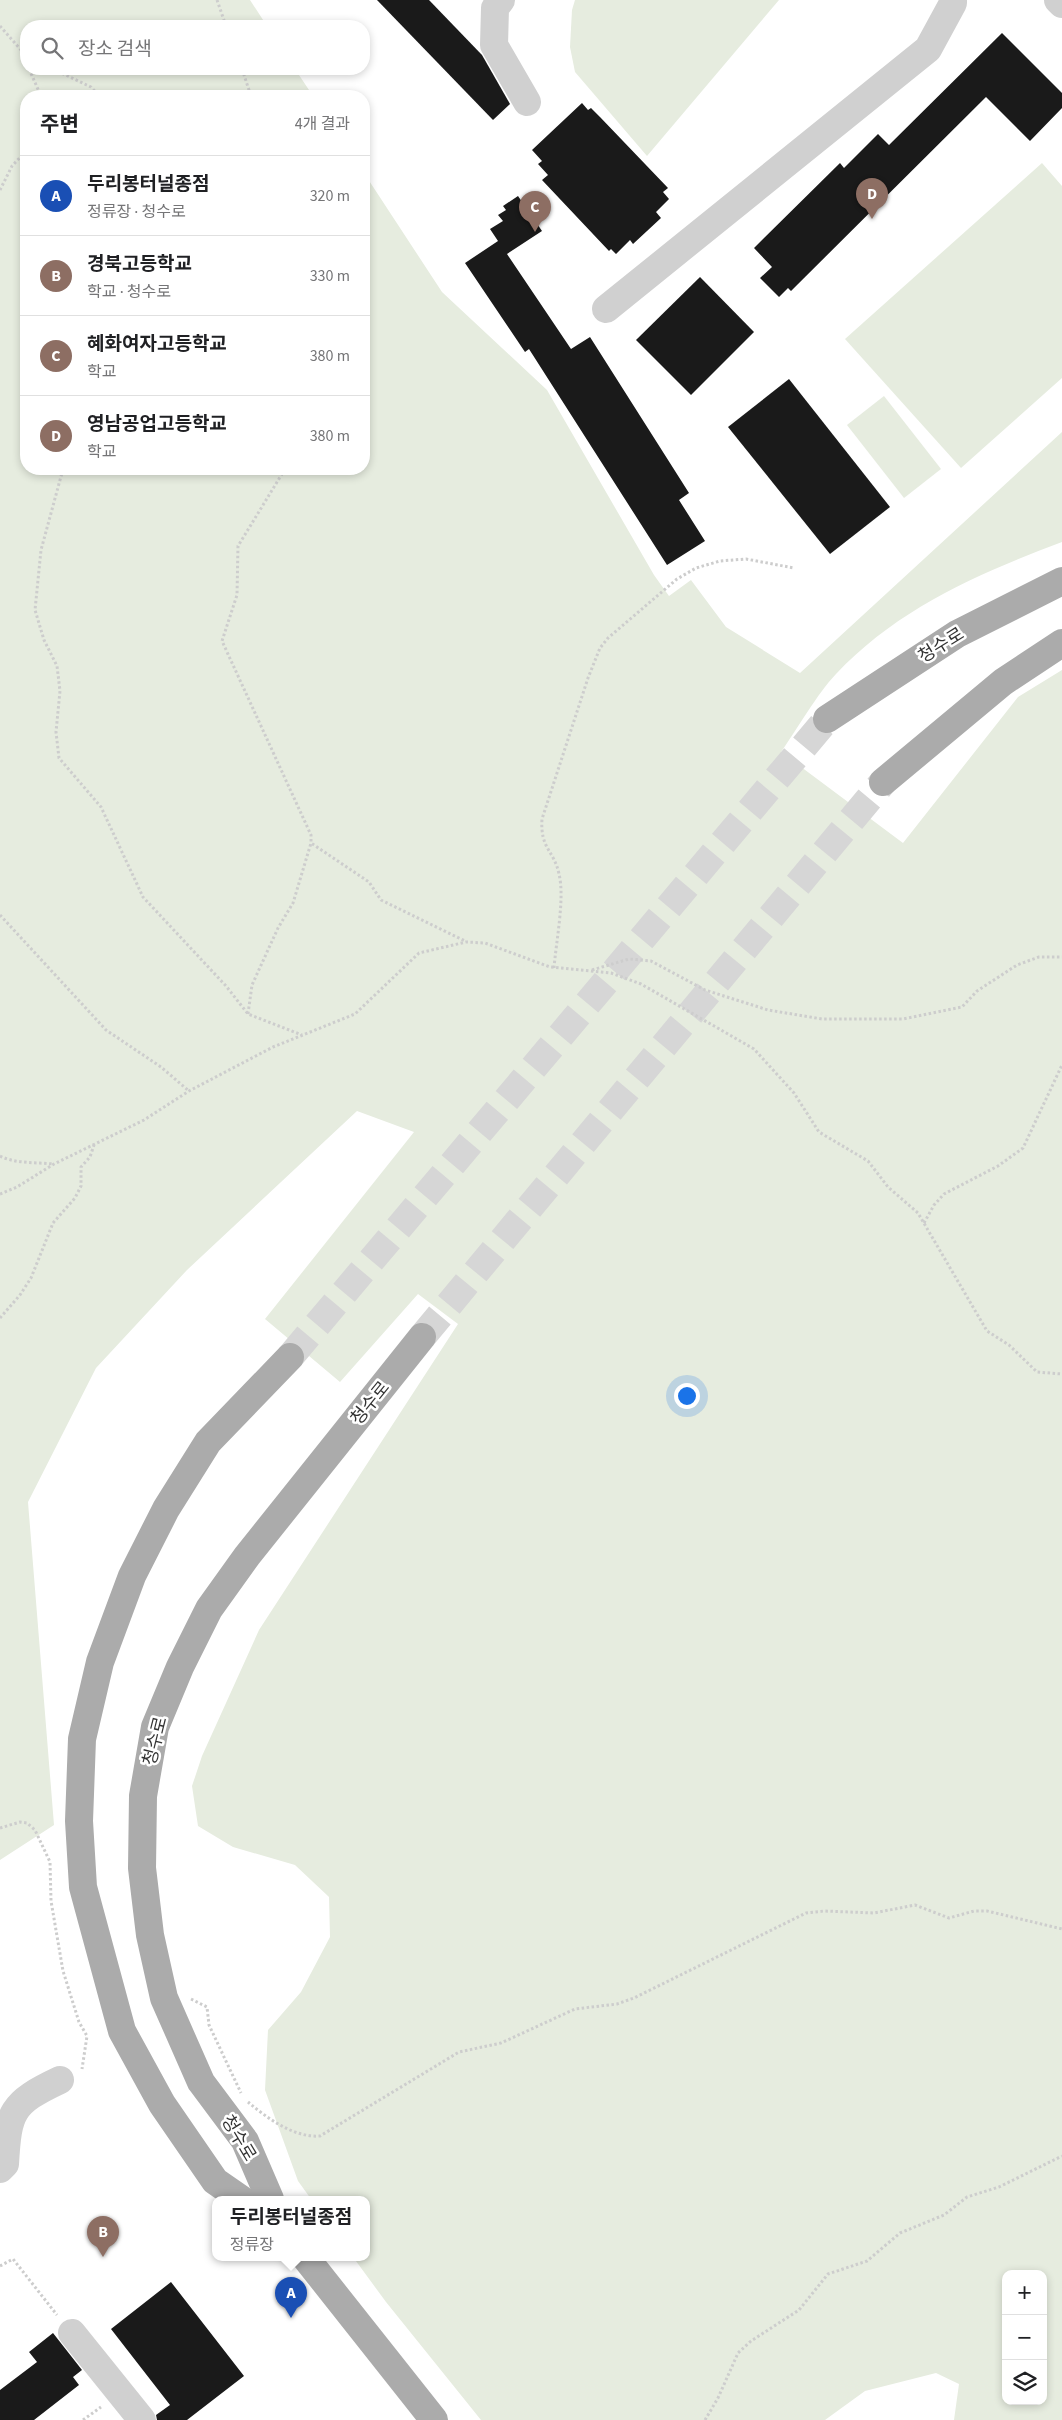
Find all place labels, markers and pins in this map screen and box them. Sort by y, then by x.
pin: D [856,178,888,219]
pin: C [519,191,551,232]
pin: B [87,2216,119,2257]
pin: A [275,2277,307,2318]

